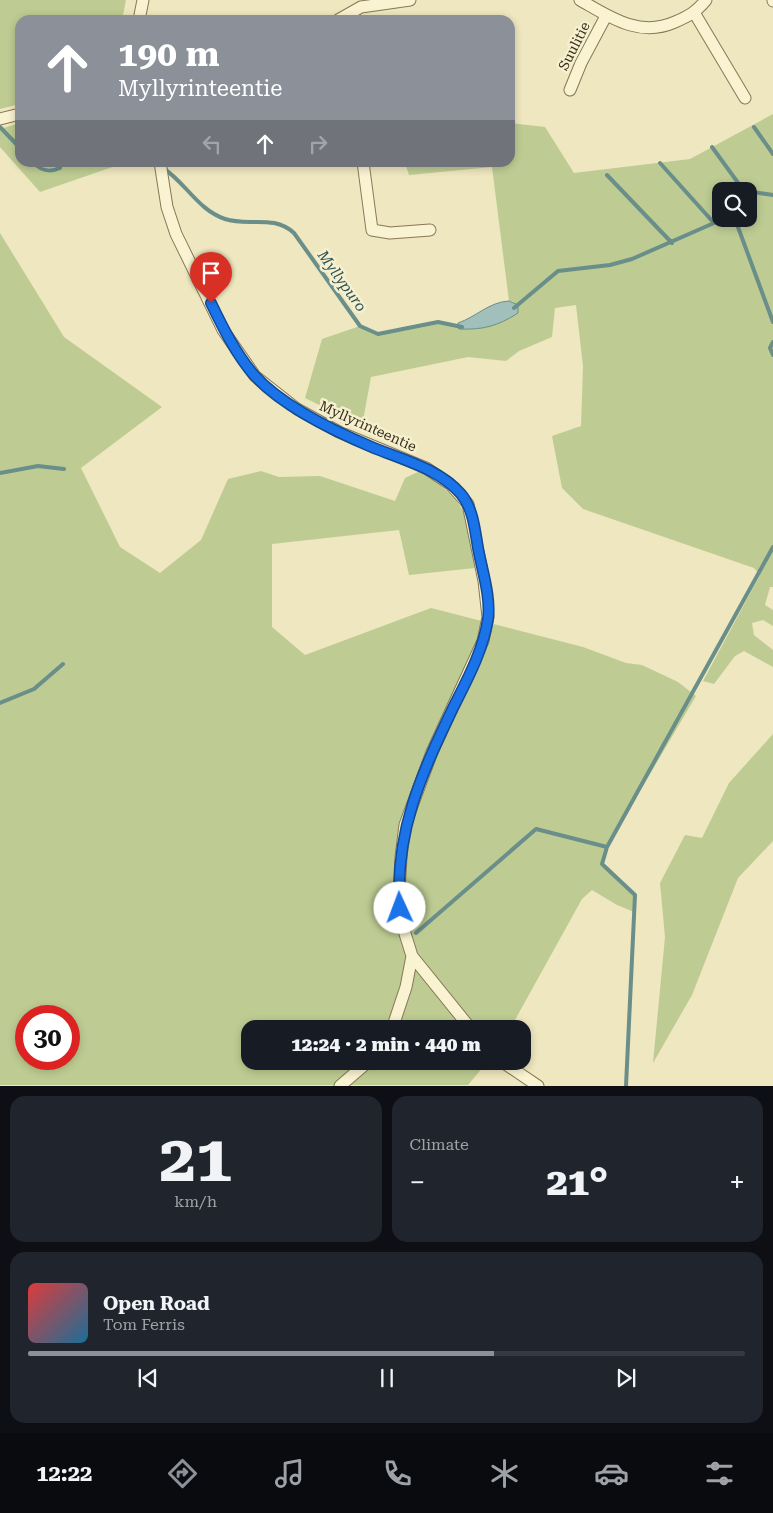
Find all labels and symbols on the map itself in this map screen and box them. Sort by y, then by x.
street label: Suulitie [555,19,593,73]
water label: Myllypuro [313,246,370,315]
pin [190,252,232,303]
street label: Myllyrinteentie [317,397,419,455]
position arrow [373,881,425,933]
speed limit sign: 30 [15,1005,80,1070]

